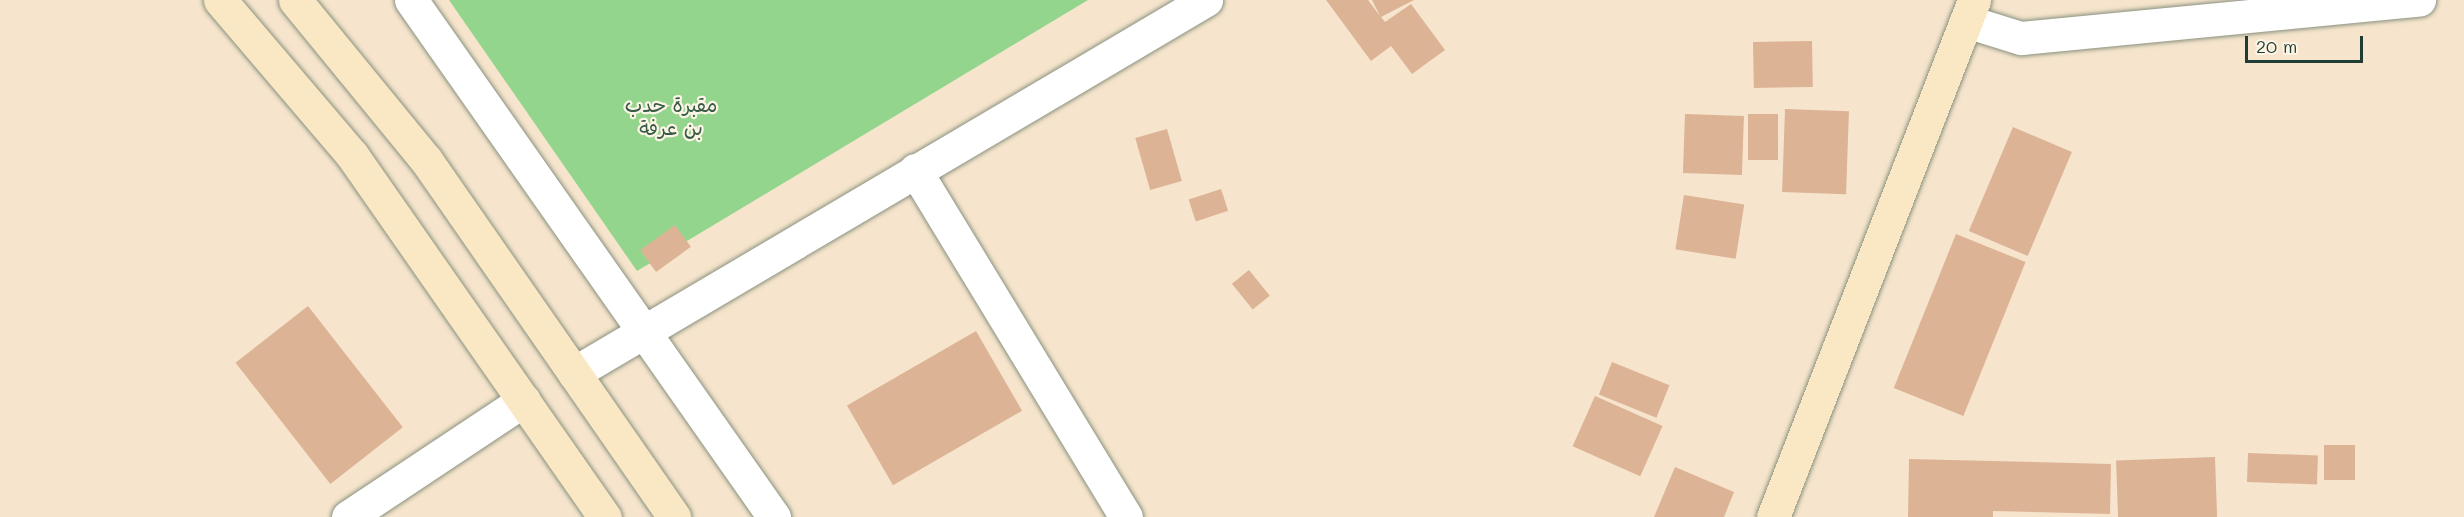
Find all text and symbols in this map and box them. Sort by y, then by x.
scale bar [2248,24,2366,62]
text: 20 m [2256,34,2297,58]
park label: مقبرة حدب بن عرفة [625,93,717,140]

